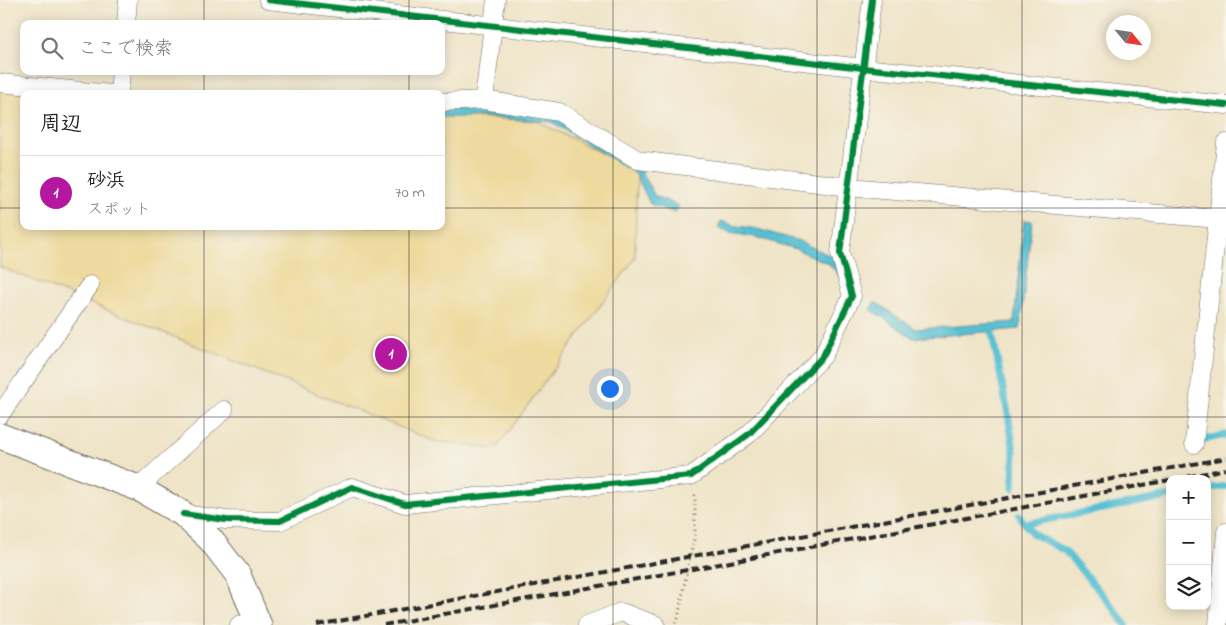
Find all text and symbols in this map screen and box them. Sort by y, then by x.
north arrow [1106,15,1151,60]
search box [20,20,445,75]
icon: search [38,34,66,62]
text: ここで検索 [78,36,173,63]
text: 周辺 [40,110,82,140]
text: 砂浜 [87,168,125,195]
text: 1 [53,181,59,205]
text: 70 m [395,181,425,205]
text: スポット [87,198,151,222]
pin: 1 [375,335,407,373]
your location [597,376,623,402]
map controls [1166,475,1211,610]
button: + [1166,475,1211,520]
button: − [1166,520,1211,565]
button: layers [1166,565,1211,610]

